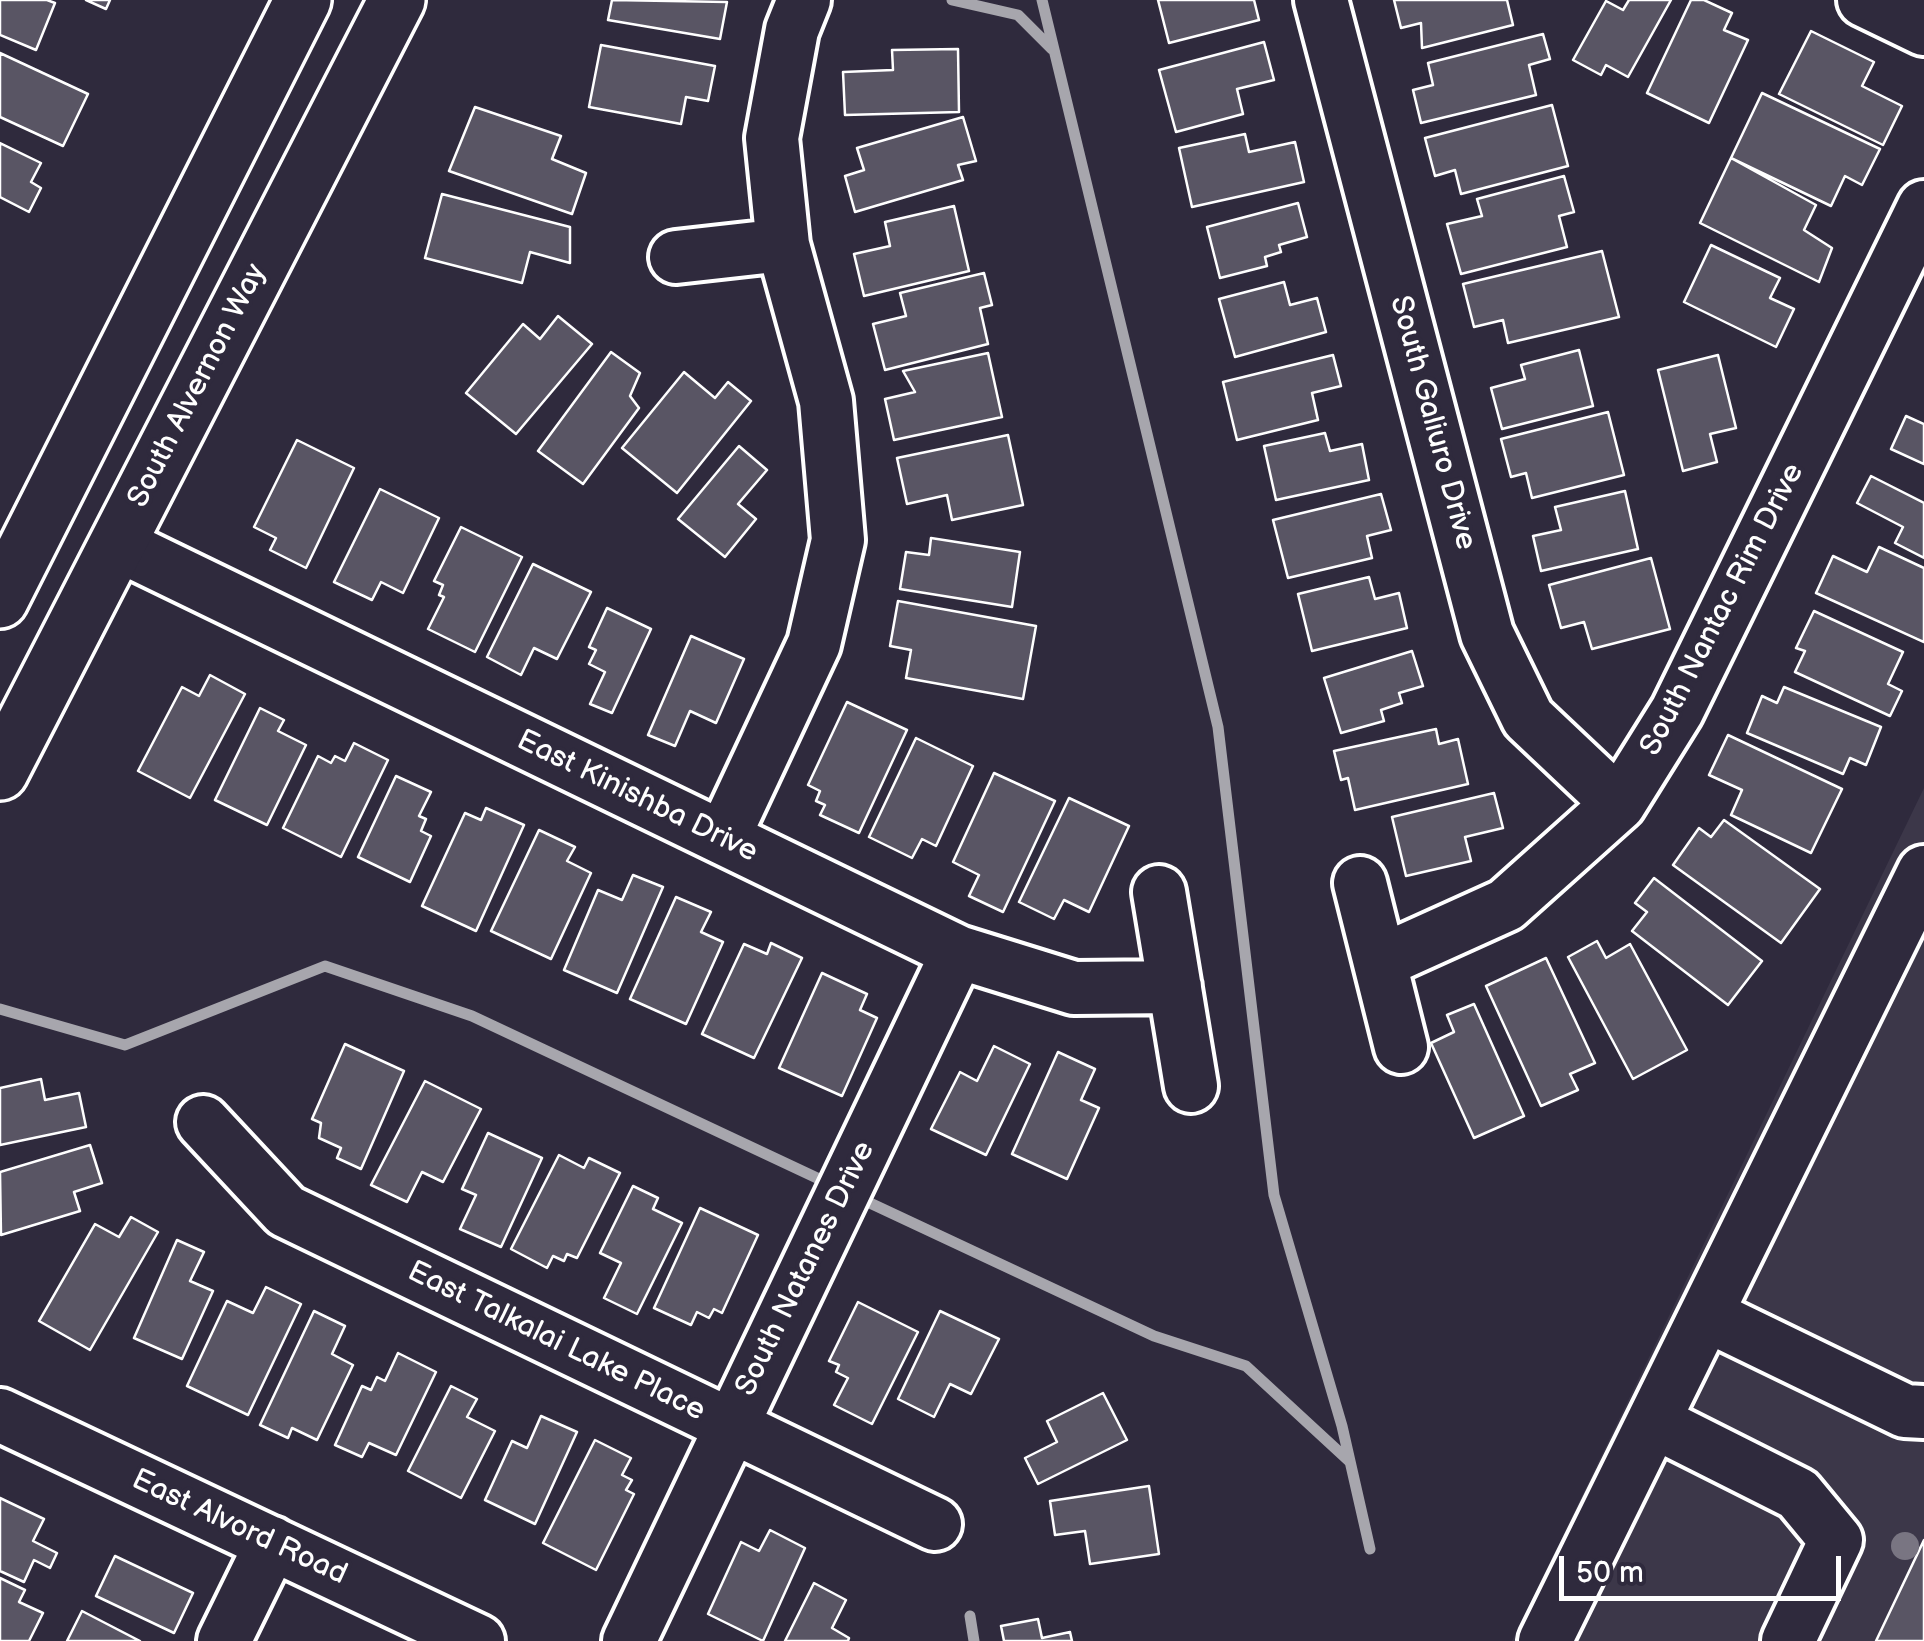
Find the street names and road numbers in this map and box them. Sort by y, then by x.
street label: South Alvernon Way [121,258,275,514]
street label: South Galiuro Drive [1381,292,1483,554]
street label: South Nantac Rim Drive [1634,458,1812,762]
street label: East Kinishba Drive [511,723,763,871]
street label: South Natanes Drive [729,1136,883,1402]
street label: East Talkalai Lake Place [401,1254,711,1430]
street label: East Alvord Road [126,1462,352,1594]

